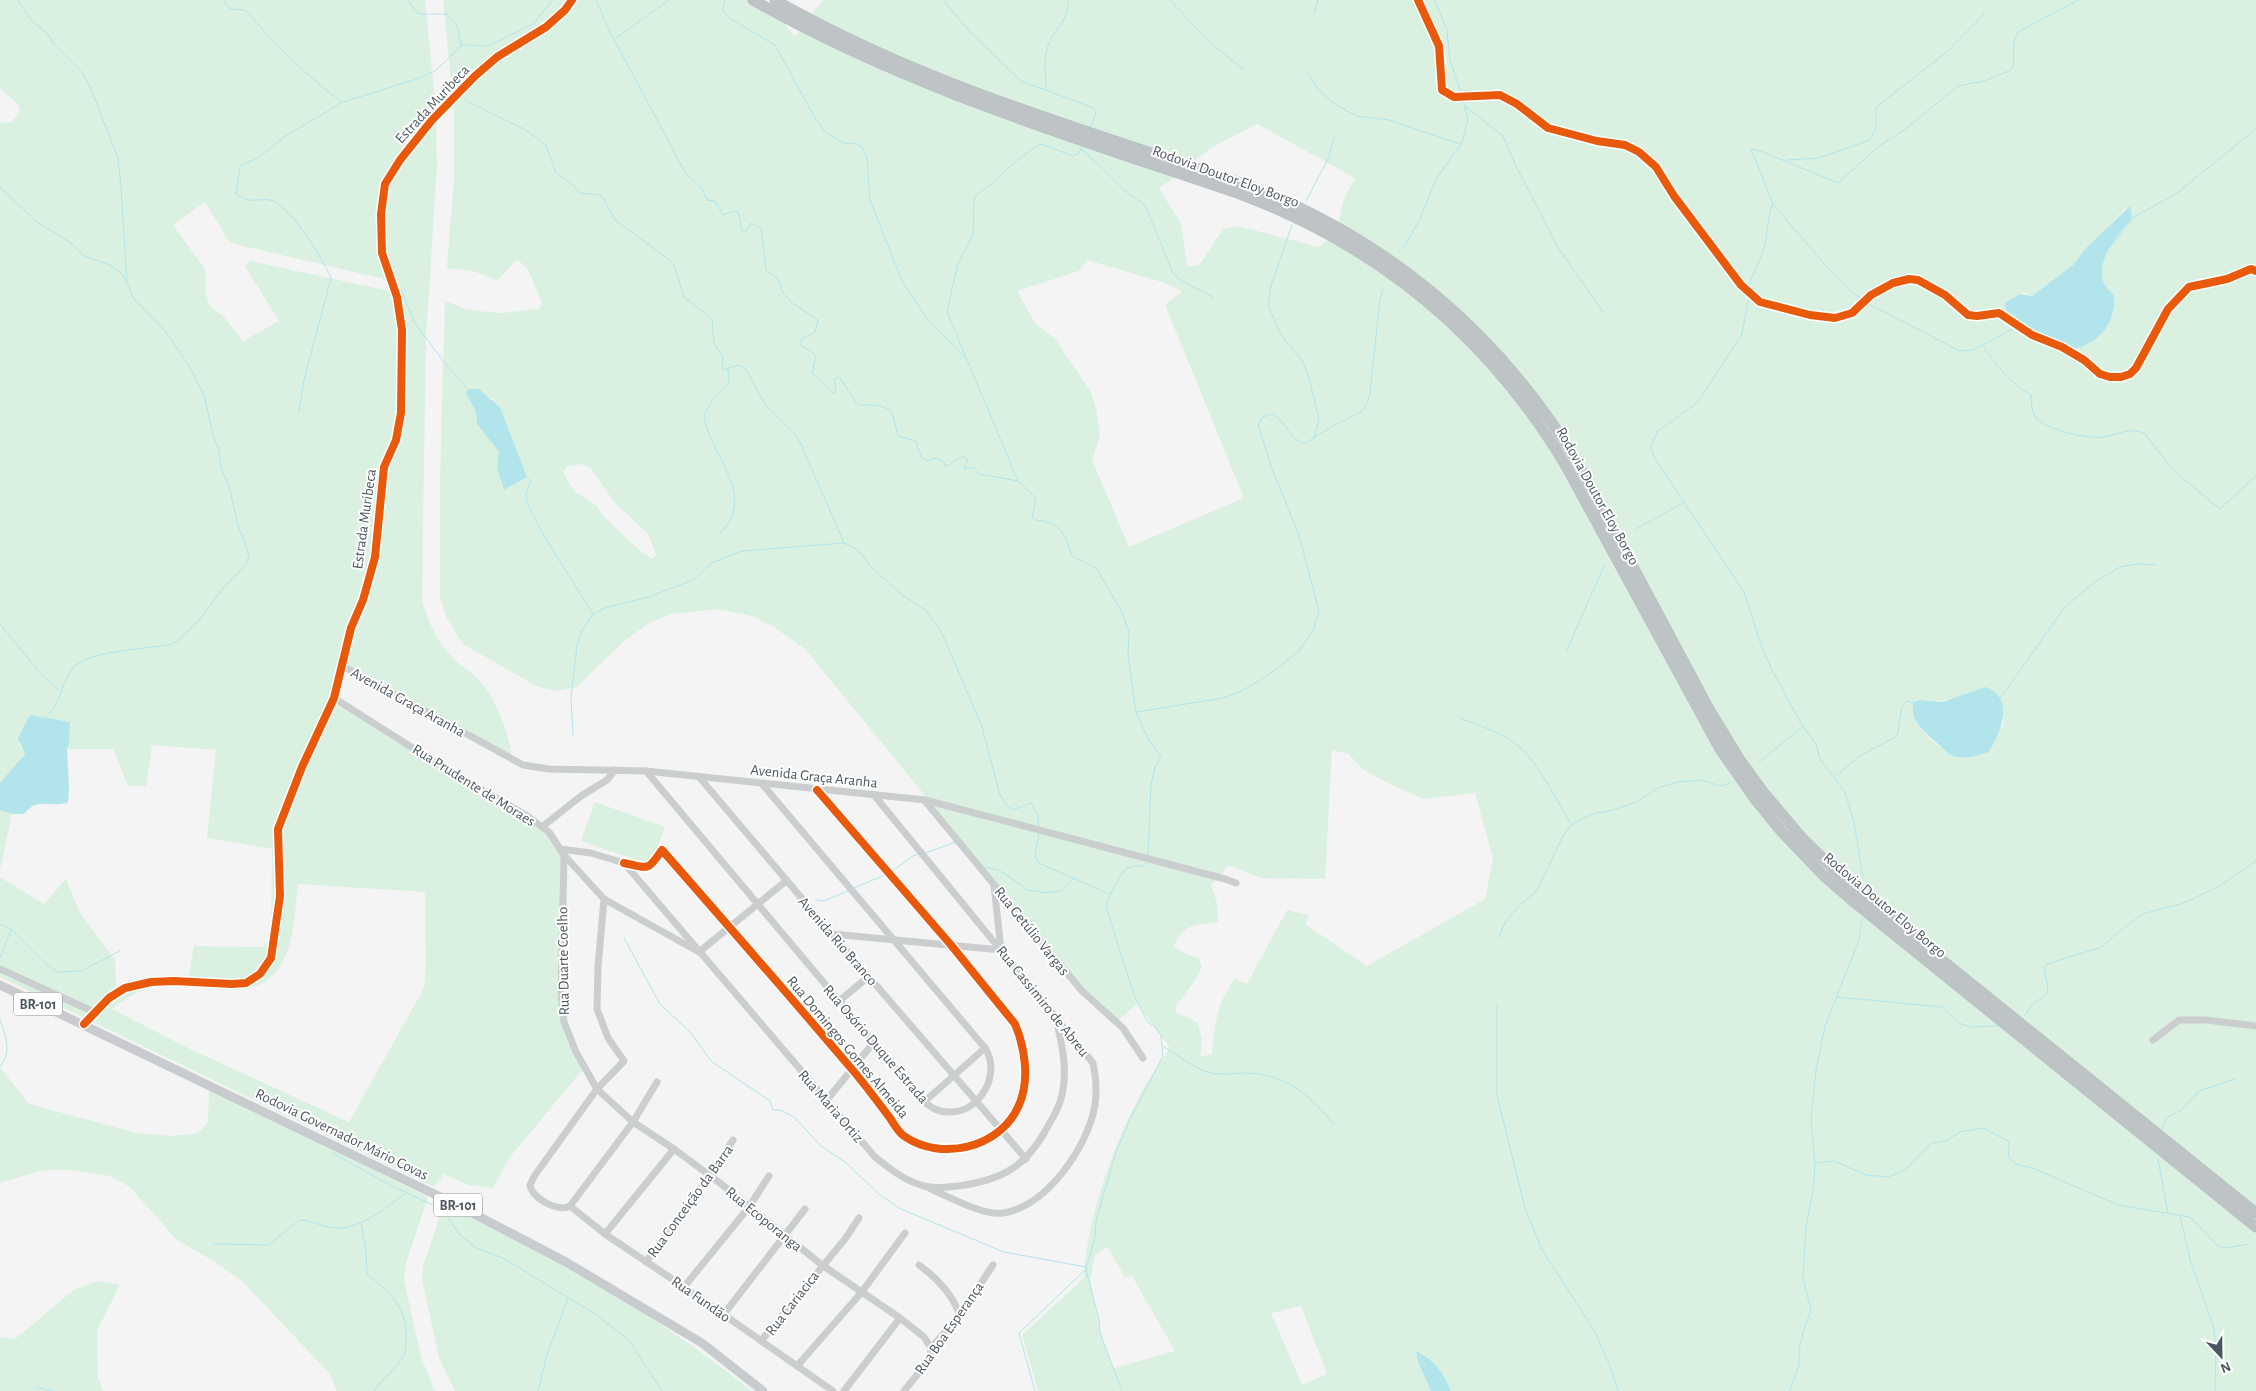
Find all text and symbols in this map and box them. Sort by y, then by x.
street label: Estrada Muribeca [392,62,472,146]
street label: Rodovia Doutor Eloy Borgo [1150,143,1301,210]
street label: Rodovia Doutor Eloy Borgo [1553,425,1642,568]
street label: Estrada Muribeca [350,468,379,570]
street label: Avenida Graça Aranha [348,665,467,740]
street label: Rua Prudente de Moraes [410,742,538,829]
street label: Avenida Graça Aranha [750,762,878,791]
street label: Rodovia Doutor Eloy Borgo [1821,850,1949,961]
street label: Rua Getúlio Vargas [991,884,1072,978]
street label: Avenida Rio Branco [795,894,880,989]
street label: Rua Duarte Coelho [555,907,572,1015]
street label: Rua Cassimiro de Abreu [993,943,1092,1060]
street label: Rua Domingos Gomes Almeida [784,973,911,1121]
street label: Rua Osório Duque Estrada [820,982,931,1106]
road number: BR-101 [14,992,62,1016]
street label: Rua Maria Ortiz [795,1067,866,1145]
street label: Rodovia Governador Mário Covas [253,1086,431,1183]
street label: Rua Conceição da Barra [645,1142,736,1260]
street label: Rua Ecoporanga [723,1184,805,1255]
road number: BR-101 [434,1194,482,1216]
street label: Rua Cariacica [763,1268,822,1338]
street label: Rua Fundão [668,1274,733,1325]
street label: Rua Boa Esperança [912,1279,987,1377]
north arrow [2196,1331,2246,1381]
text: N [2218,1359,2233,1375]

